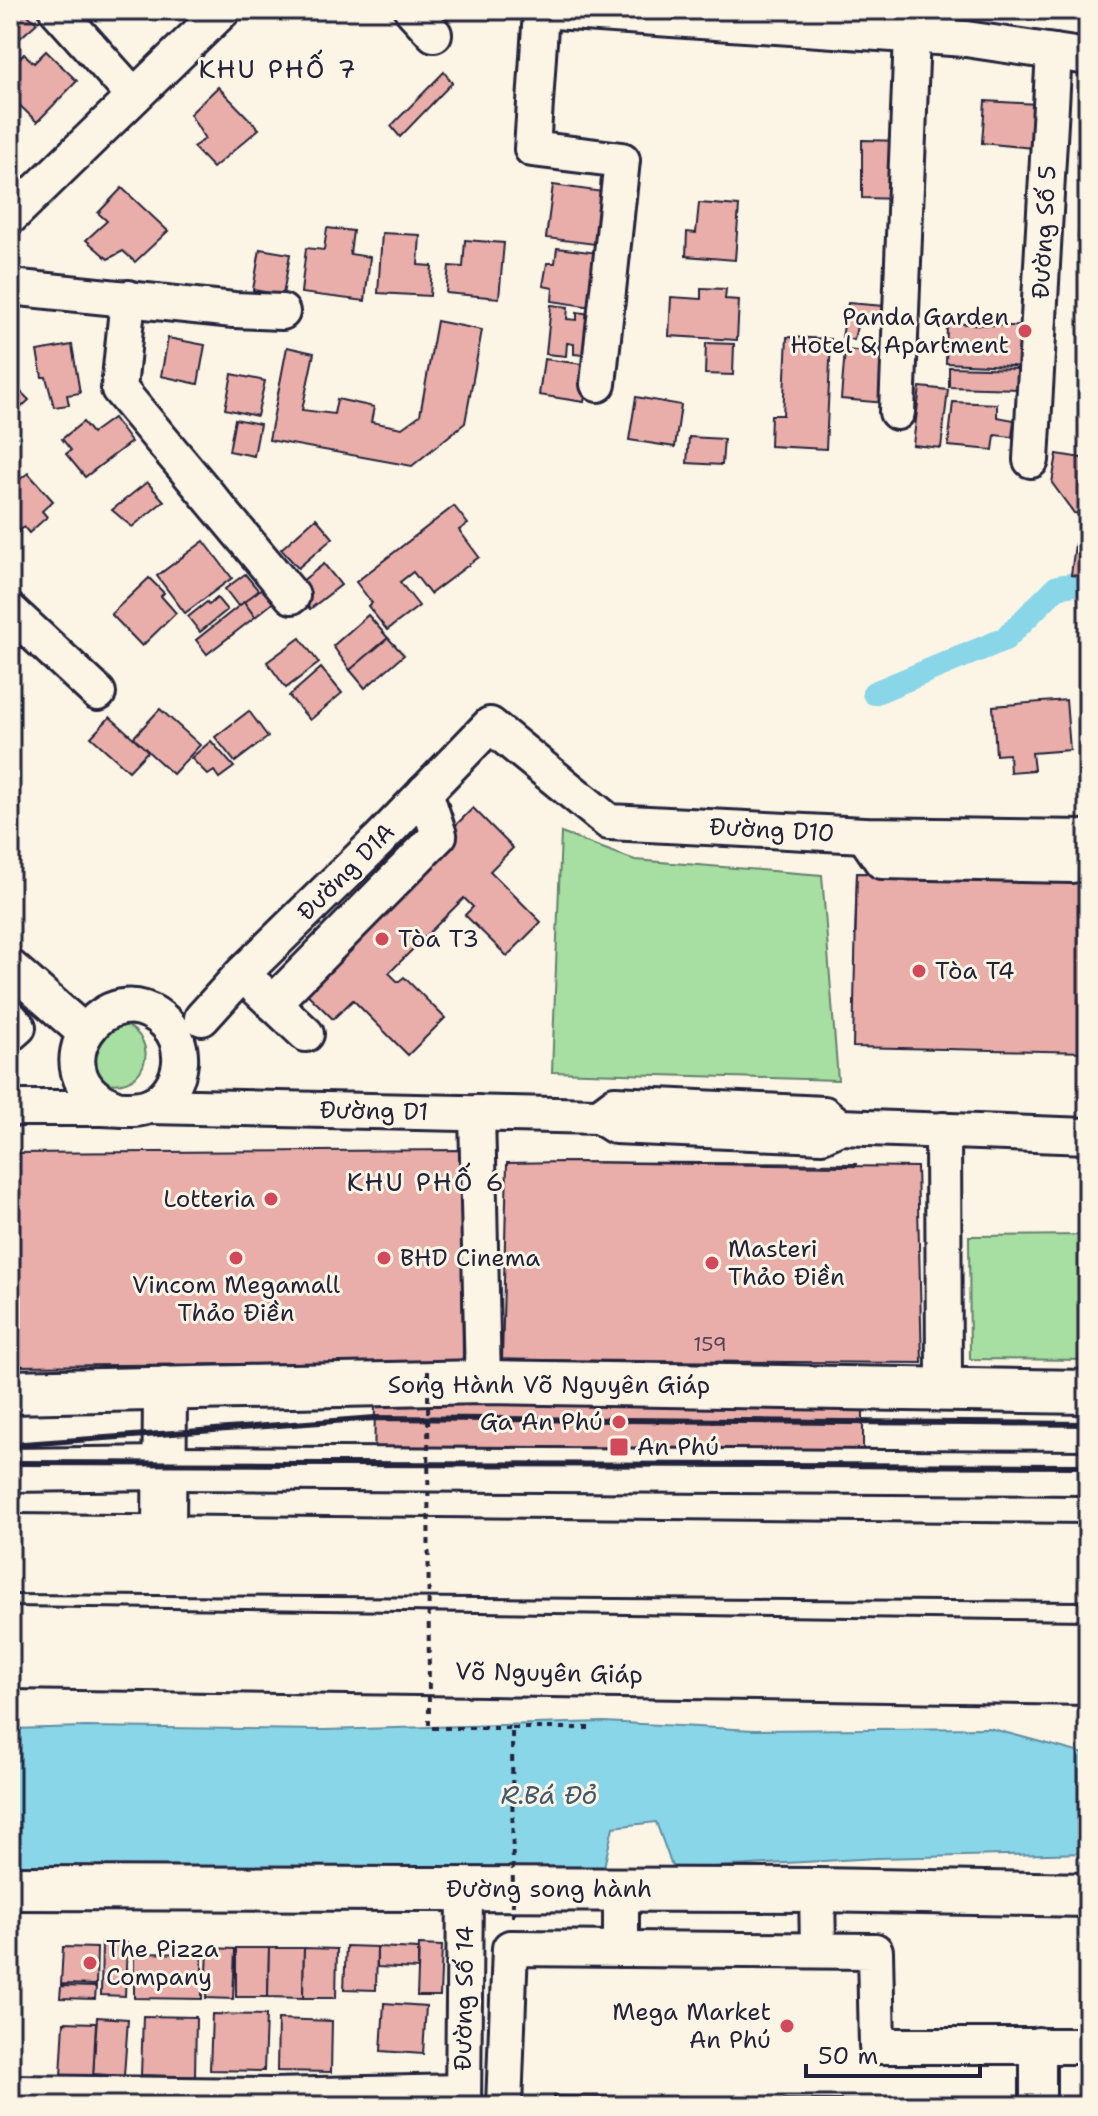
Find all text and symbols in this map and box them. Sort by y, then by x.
district label: KHU PHỐ 7 [198,49,358,86]
street label: Đường Số 5 [1025,164,1063,300]
place label: Panda Garden Hotel & Apartment [790,301,1009,361]
marker: Panda Garden Hotel & Apartment [1016,322,1034,340]
street label: Đường D10 [709,811,835,849]
street label: Đường D1A [290,816,402,928]
place label: Tòa T3 [398,923,479,955]
marker: Tòa T3 [373,930,391,948]
place label: Tòa T4 [935,955,1014,987]
marker: Tòa T4 [910,962,928,980]
street label: Đường D1 [319,1094,429,1128]
district label: KHU PHỐ 6 [346,1162,506,1199]
place label: Lotteria [163,1183,255,1215]
marker: Lotteria [262,1190,280,1208]
place label: Masteri Thảo Điền [728,1233,845,1293]
place label: BHD Cinema [400,1242,540,1274]
marker: Vincom Megamall Thảo Điền [227,1249,245,1267]
marker: BHD Cinema [375,1249,393,1267]
marker: Masteri Thảo Điền [703,1254,721,1272]
place label: Vincom Megamall Thảo Điền [132,1269,341,1329]
house number: 159 [693,1331,727,1357]
street label: Song Hành Võ Nguyên Giáp [388,1369,710,1401]
place label: Ga An Phú [480,1406,603,1438]
marker: Ga An Phú [610,1413,628,1431]
place label: An Phú [637,1431,719,1463]
marker: An Phú [608,1436,630,1458]
street label: Võ Nguyên Giáp [455,1655,643,1691]
water label: R.Bá Đỏ [501,1777,597,1812]
street label: Đường song hành [446,1873,652,1905]
street label: Đường Số 14 [447,1925,481,2071]
place label: The Pizza Company [106,1933,219,1993]
marker: The Pizza Company [81,1954,99,1972]
place label: Mega Market An Phú [612,1996,771,2056]
marker: Mega Market An Phú [778,2017,796,2035]
scale bar [806,2028,980,2078]
text: 50 m [818,2040,878,2072]

